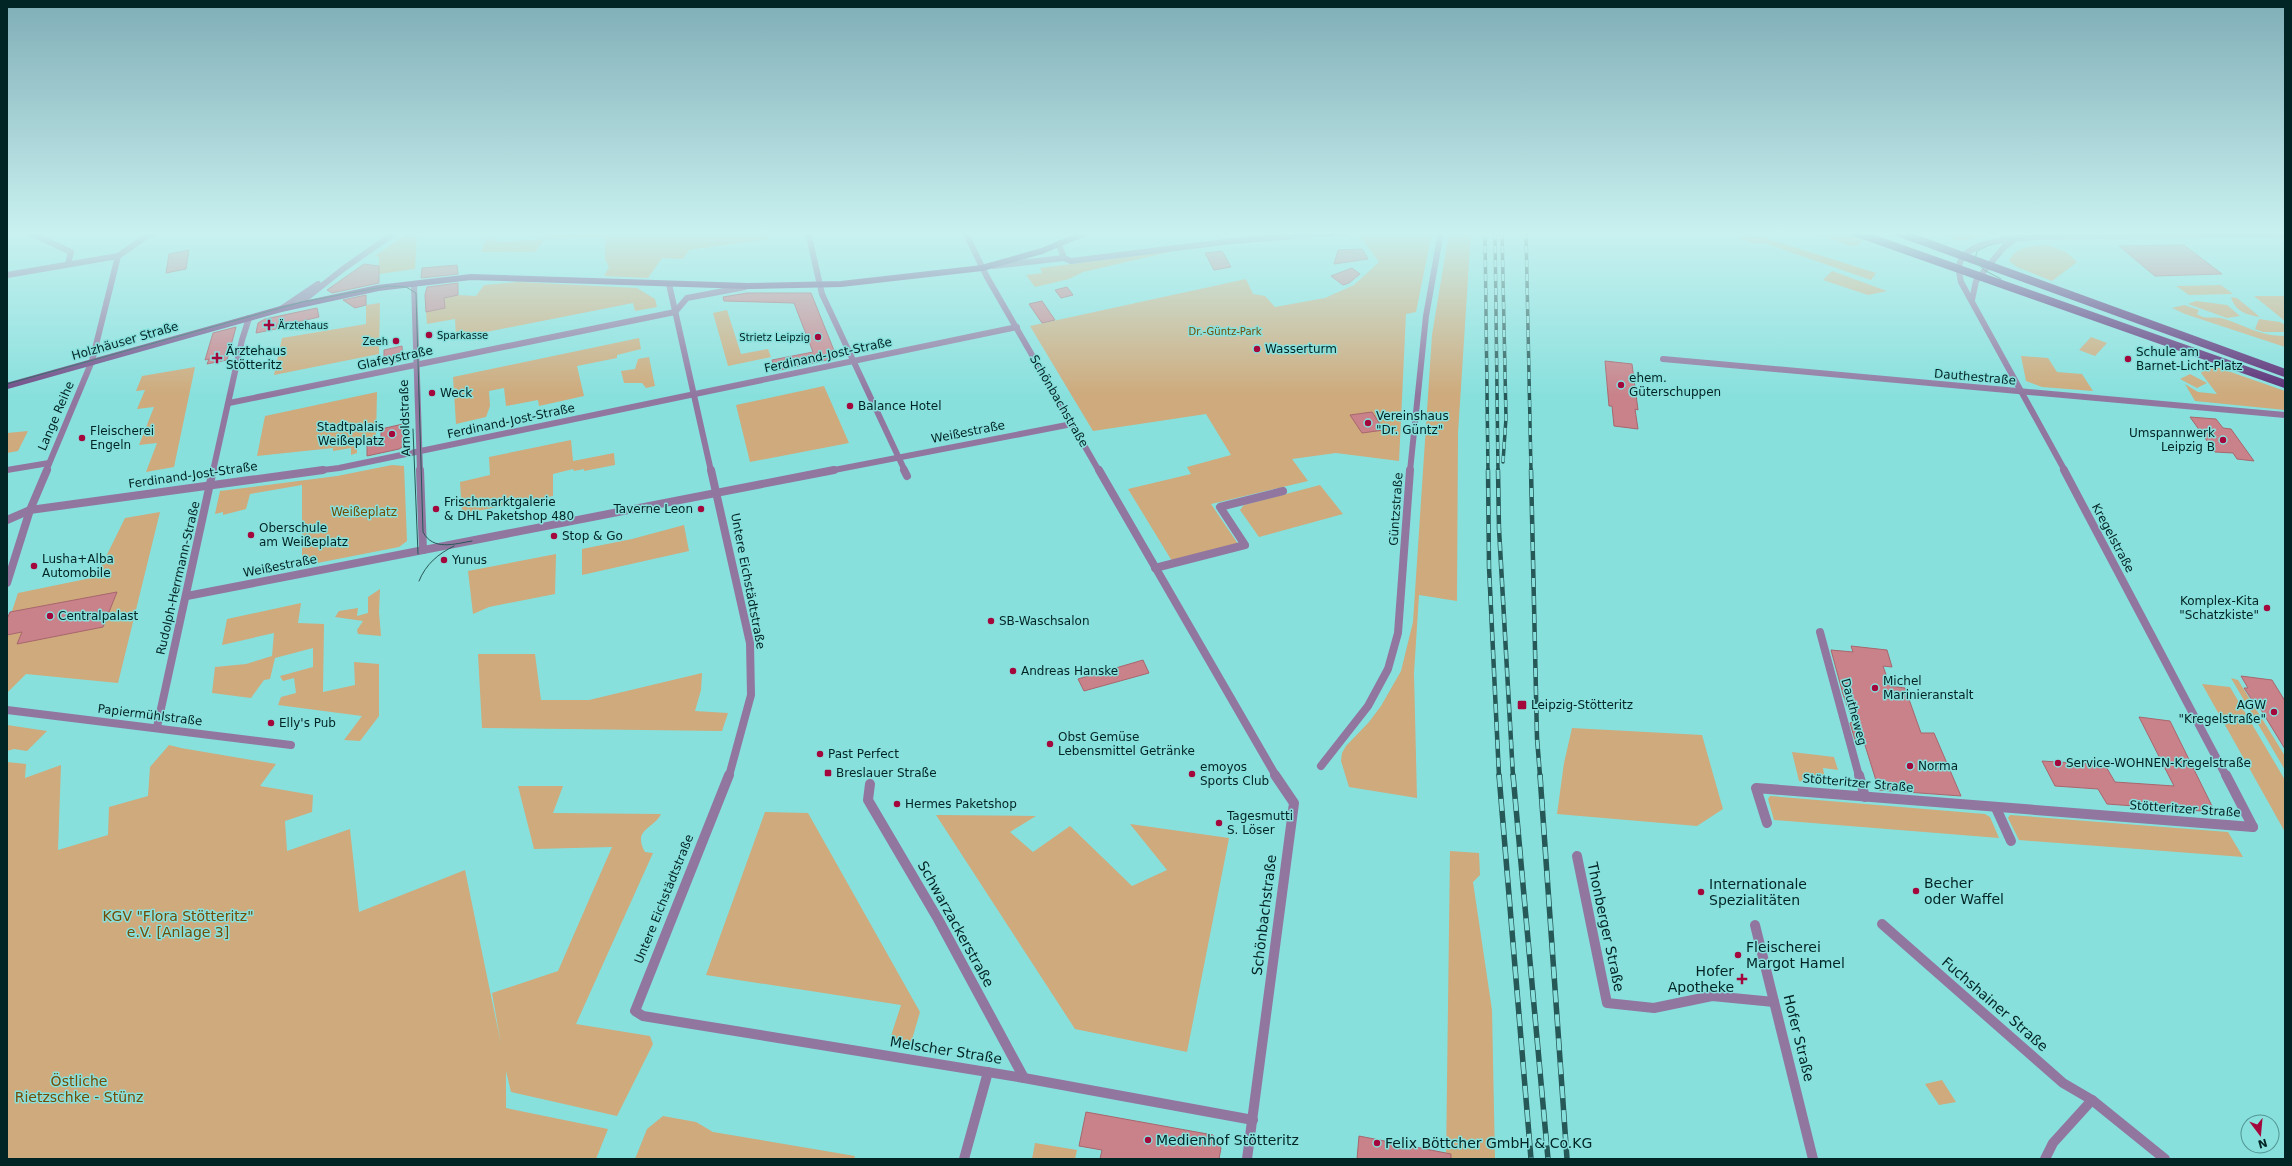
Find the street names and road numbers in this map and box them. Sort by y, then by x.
street label: Holzhäuser Straße [70,319,180,363]
street label: Ferdinand-Jost-Straße [763,335,893,375]
street label: Glafeystraße [356,343,434,373]
street label: Schönbachstraße [1027,352,1091,450]
street label: Dauthestraße [1934,366,2016,388]
street label: Lange Reihe [35,379,77,453]
street label: Arnoldstraße [397,379,413,457]
street label: Ferdinand-Jost-Straße [446,401,576,441]
street label: Weißestraße [930,418,1006,446]
street label: Ferdinand-Jost-Straße [128,459,258,491]
street label: Güntzstraße [1386,472,1406,546]
street label: Rudolph-Herrmann-Straße [153,500,203,656]
street label: Kregelstraße [2089,501,2137,575]
street label: Untere Eichstädtstraße [728,512,768,650]
street label: Weißestraße [242,552,318,580]
street label: Dautheweg [1838,677,1870,747]
street label: Papiermühlstraße [97,702,203,728]
street label: Stötteritzer Straße [1802,771,1914,795]
street label: Stötteritzer Straße [2129,798,2241,820]
street label: Untere Eichstädtstraße [632,832,696,966]
street label: Schönbachstraße [1249,854,1279,976]
street label: Schwarzackerstraße [915,858,997,990]
street label: Thonberger Straße [1584,860,1628,993]
street label: Fuchshainer Straße [1939,954,2051,1054]
street label: Hofer Straße [1780,993,1818,1083]
street label: Melscher Straße [889,1033,1003,1067]

